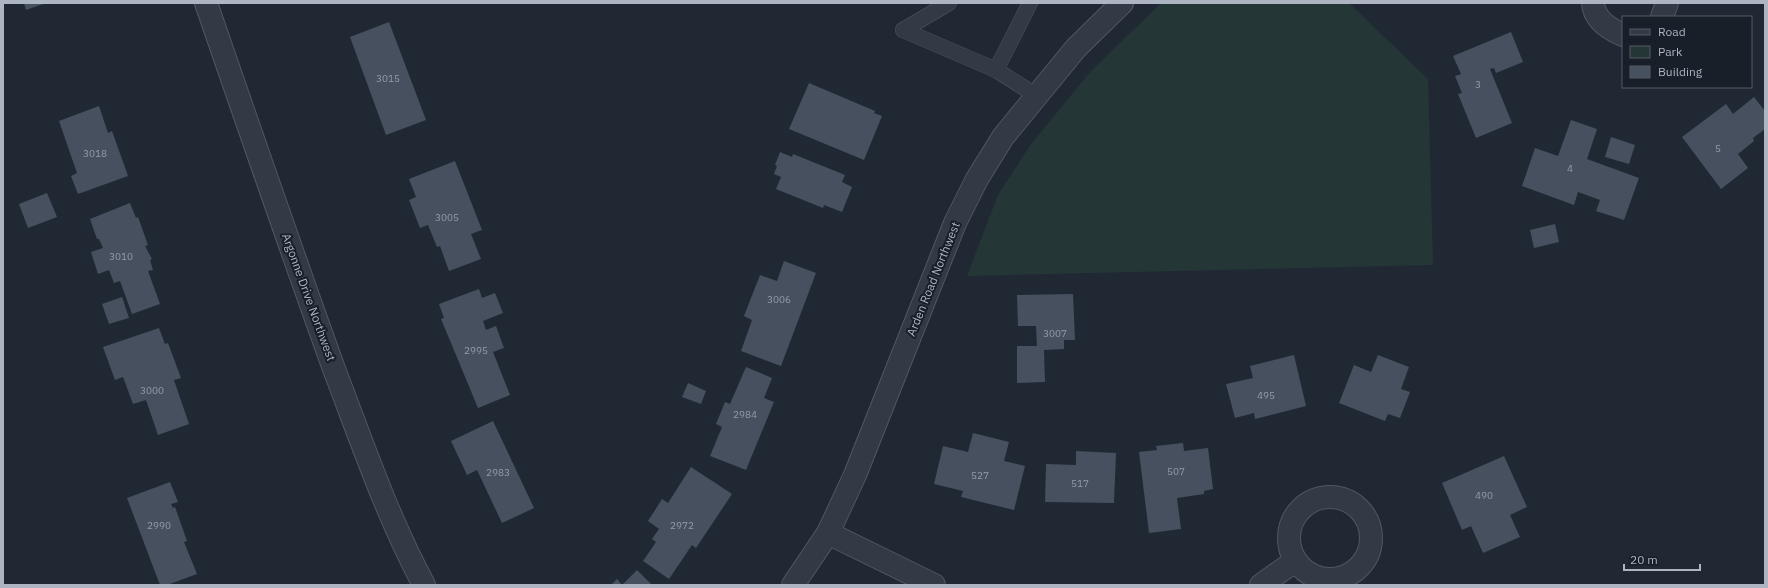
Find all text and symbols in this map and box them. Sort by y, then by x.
legend [1622,16,1752,88]
text: Road [1658,24,1686,39]
text: Park [1658,44,1683,59]
text: Building [1658,64,1703,79]
house number: 3015 [376,72,400,85]
house number: 3 [1475,78,1481,91]
house number: 5 [1715,142,1721,155]
house number: 3018 [83,147,107,160]
house number: 4 [1567,162,1573,175]
house number: 3005 [435,211,459,224]
street label: Arden Road Northwest [903,220,963,338]
street label: Argonne Drive Northwest [279,231,339,363]
house number: 3010 [109,250,133,263]
house number: 3006 [767,293,791,306]
house number: 3007 [1043,327,1067,340]
house number: 2995 [464,344,488,357]
house number: 3000 [140,384,164,397]
house number: 495 [1257,389,1275,402]
house number: 2984 [733,408,757,421]
house number: 507 [1167,465,1185,478]
house number: 2983 [486,466,510,479]
house number: 527 [971,469,989,482]
house number: 517 [1071,477,1089,490]
house number: 490 [1475,489,1493,502]
house number: 2990 [147,519,171,532]
house number: 2972 [670,519,694,532]
scale bar [1624,546,1700,572]
text: 20 m [1630,552,1658,567]

